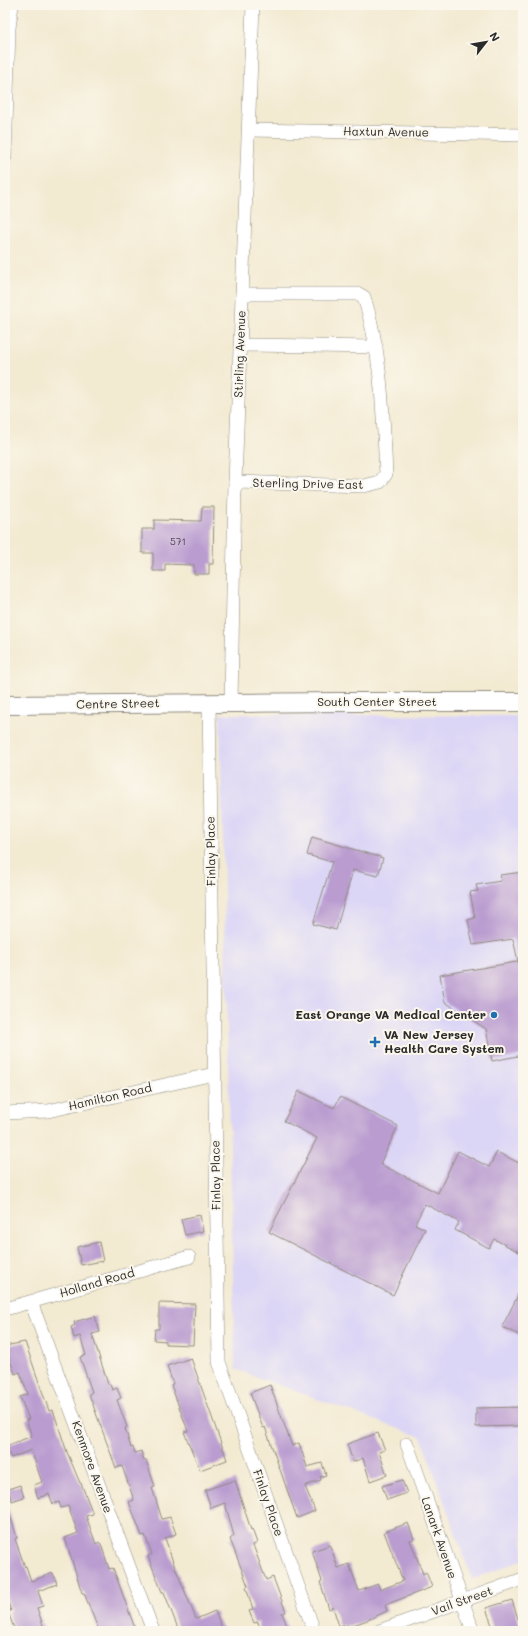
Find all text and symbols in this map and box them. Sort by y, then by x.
north arrow [466,22,506,62]
text: N [486,29,504,44]
street label: Haxtun Avenue [343,122,429,140]
street label: Stirling Avenue [229,310,249,398]
street label: Sterling Drive East [253,474,363,492]
house number: 571 [170,534,186,548]
street label: South Center Street [317,693,437,709]
street label: Centre Street [76,694,160,712]
street label: Finlay Place [201,816,219,886]
place label: East Orange VA Medical Center [295,1006,486,1022]
marker: East Orange VA Medical Center [489,1010,499,1020]
place label: VA New Jersey Health Care System [384,1026,504,1056]
marker: VA New Jersey Health Care System [369,1036,381,1048]
street label: Hamilton Road [67,1079,153,1113]
street label: Finlay Place [206,1140,224,1210]
street label: Holland Road [57,1264,136,1300]
street label: Kenmore Avenue [69,1418,117,1515]
street label: Finlay Place [250,1467,288,1538]
street label: Lanark Avenue [418,1495,461,1581]
street label: Vail Street [429,1582,494,1619]

